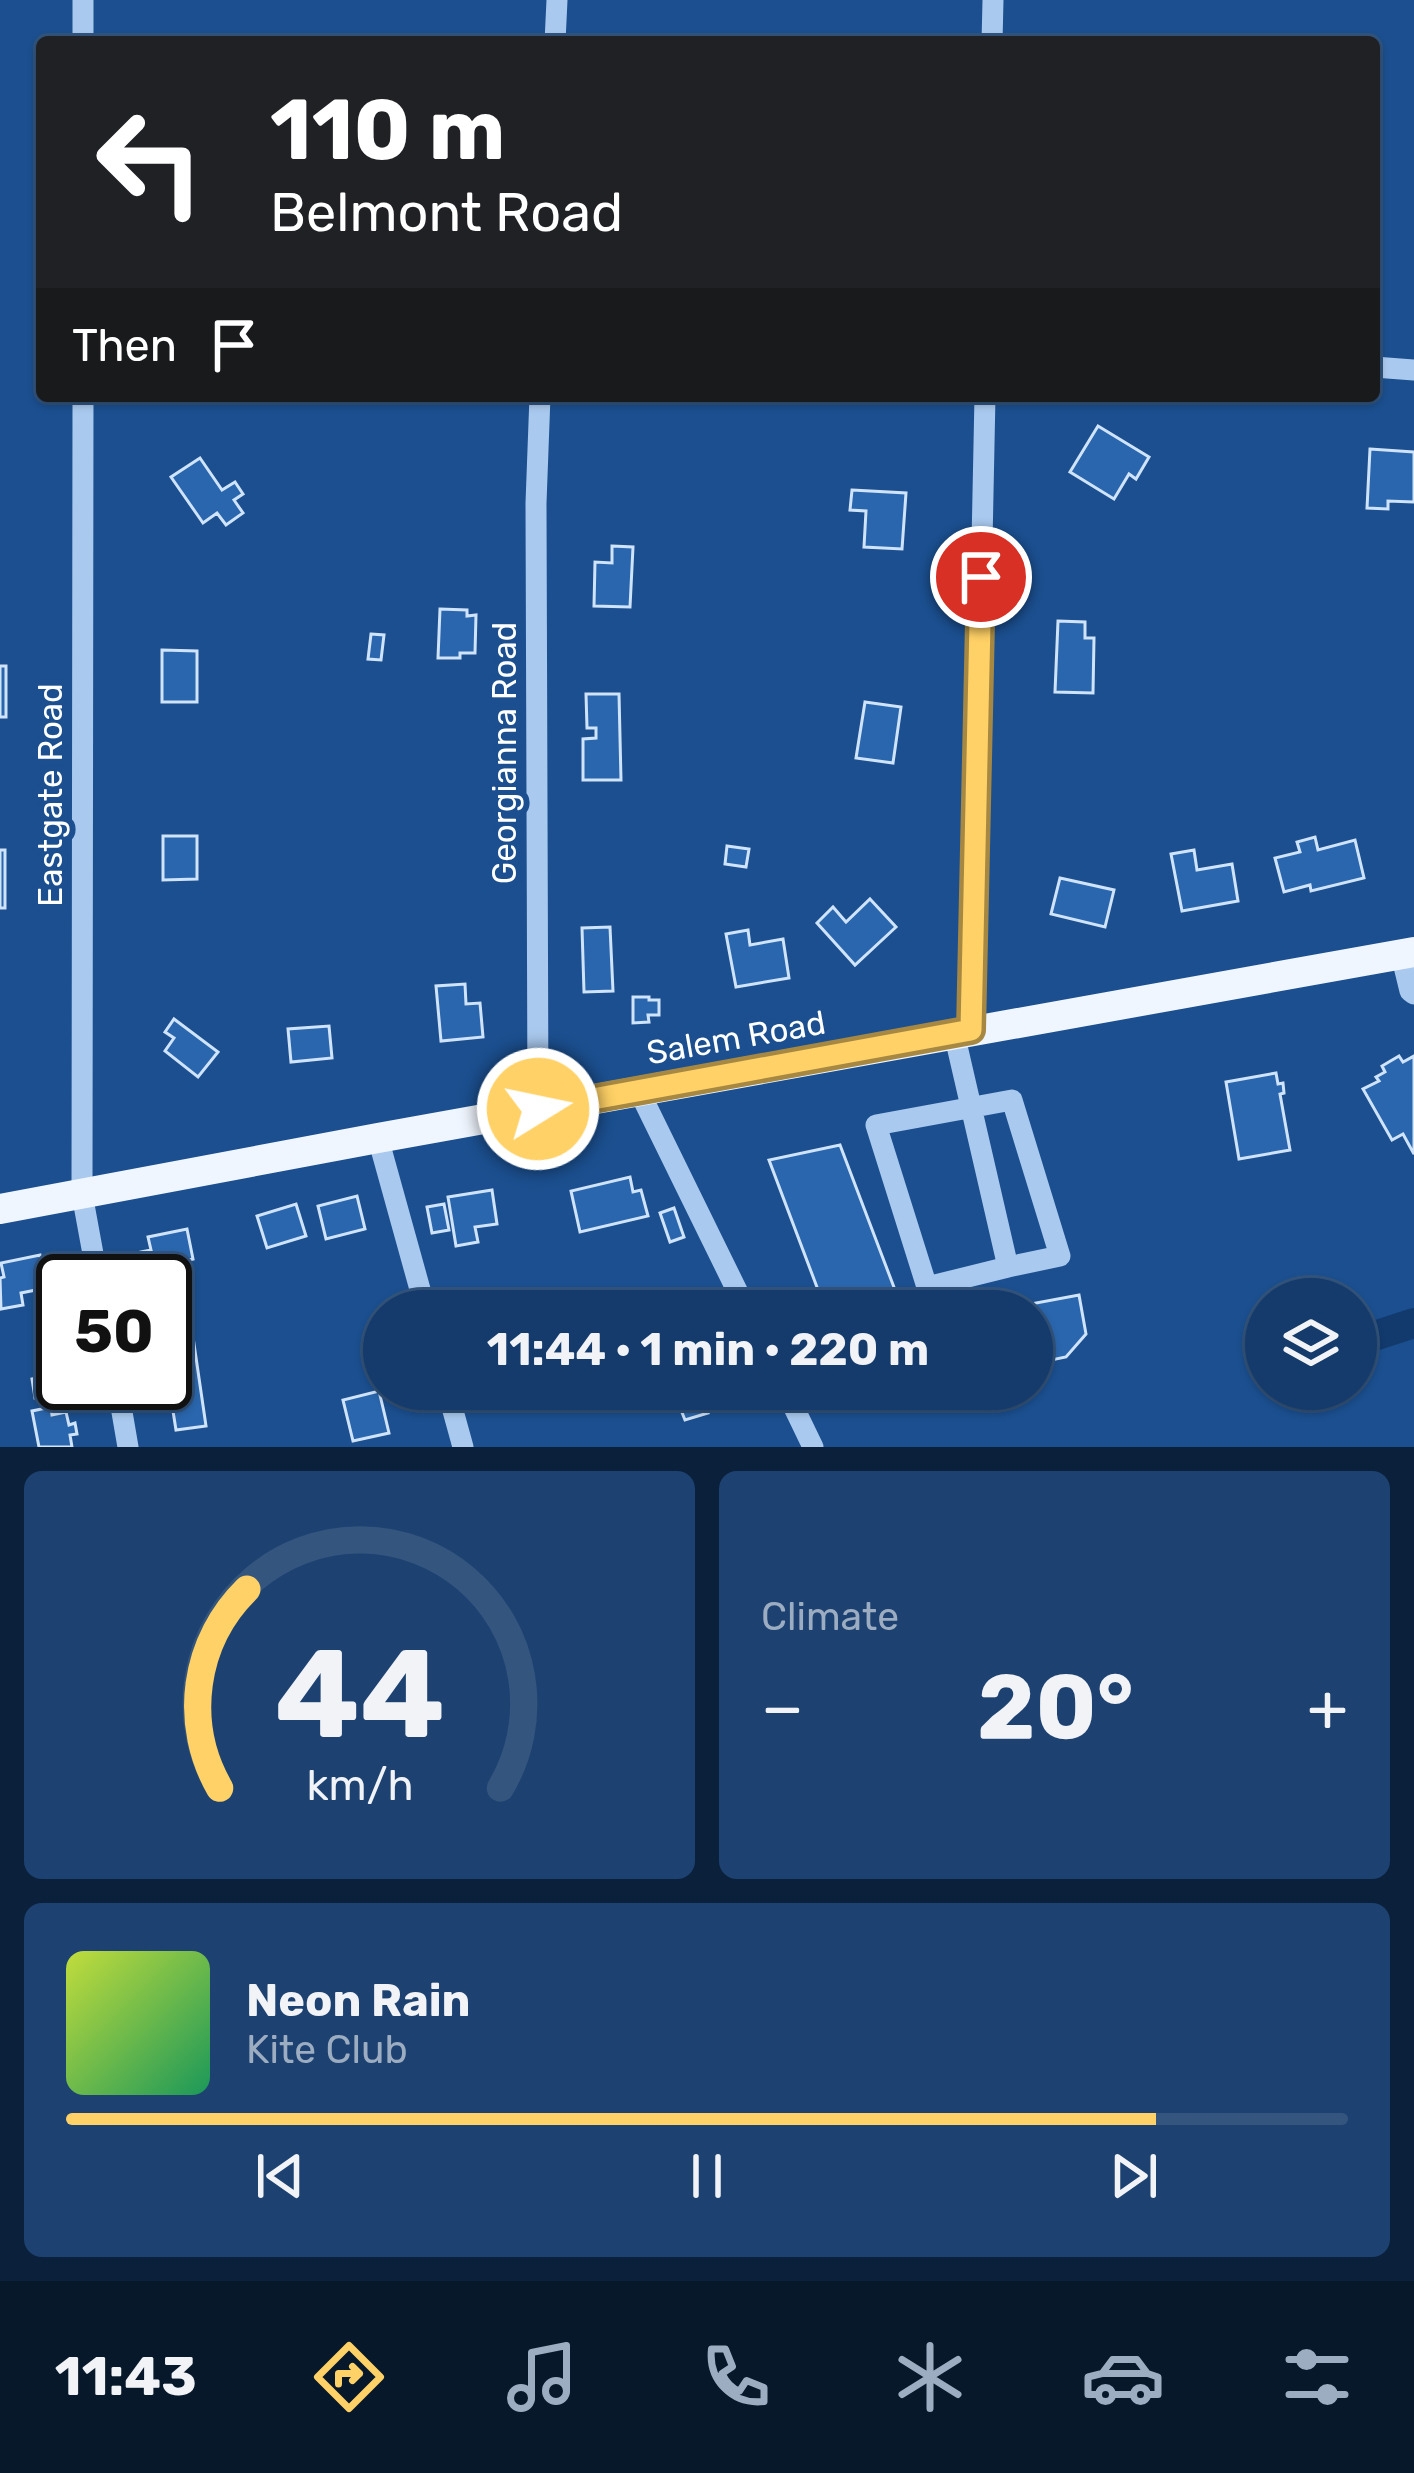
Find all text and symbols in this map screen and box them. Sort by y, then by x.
text: 110 m [270,80,505,180]
icon: left [72,84,228,240]
text: Belmont Road [270,181,623,245]
icon: arrive [201,312,267,378]
text: Then [72,319,177,372]
pin [930,526,1032,628]
icon: arrive [948,544,1014,610]
street label: Georgianna Road [485,622,524,884]
street label: Eastgate Road [31,683,70,907]
street label: Salem Road [644,1003,829,1072]
position arrow [475,1046,601,1172]
speed limit sign: 50 [36,1254,192,1410]
map controls [1245,1278,1377,1410]
button: layers [1245,1278,1377,1410]
text: 11:44 · 1 min · 220 m [487,1323,929,1376]
text: Climate [761,1594,899,1640]
text: 44 [274,1620,445,1768]
text: 20° [977,1654,1134,1761]
text: − [761,1668,804,1747]
text: + [1307,1668,1348,1747]
text: km/h [306,1760,413,1811]
text: Neon Rain [246,1974,471,2027]
text: Kite Club [246,2027,408,2073]
icon: previous [247,2143,313,2209]
icon: pause [674,2143,740,2209]
icon: next [1101,2143,1167,2209]
icon: directions [307,2335,391,2419]
icon: music [500,2335,584,2419]
icon: phone [694,2335,778,2419]
icon: climate [888,2335,972,2419]
icon: car [1081,2335,1165,2419]
icon: filters [1275,2335,1359,2419]
text: 11:43 [55,2345,197,2409]

